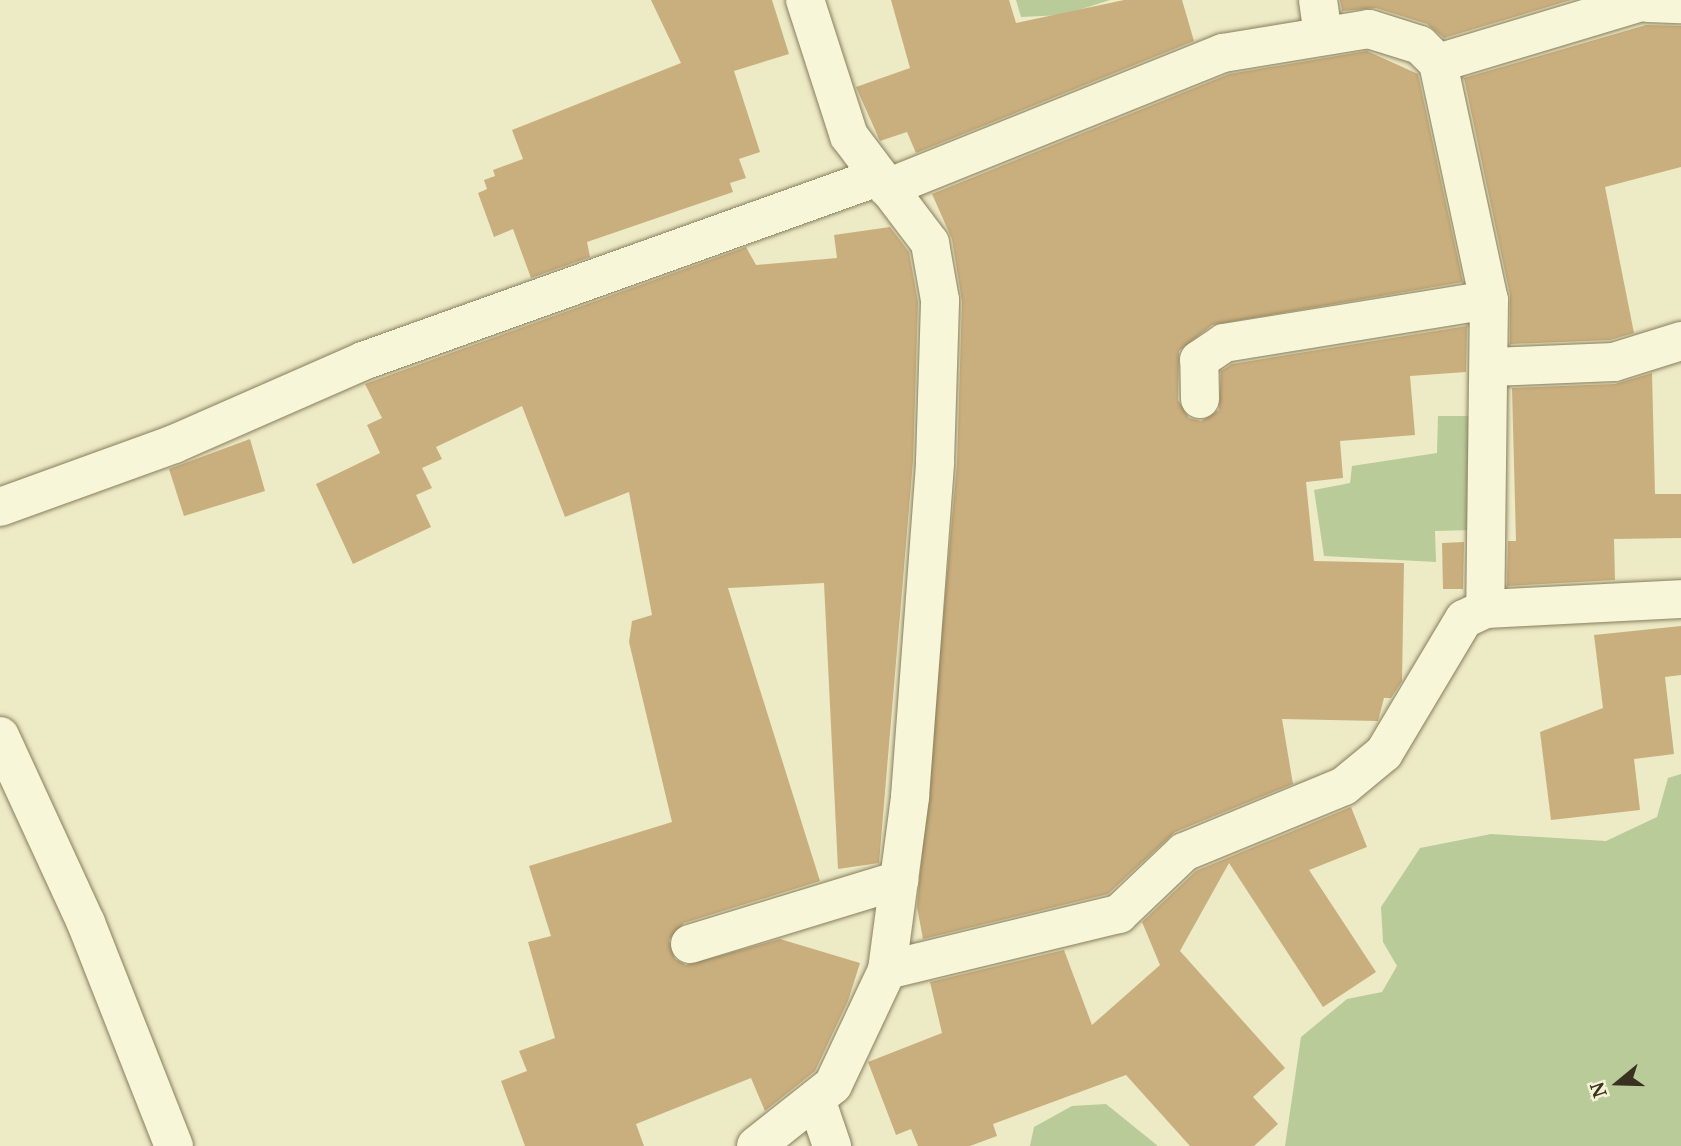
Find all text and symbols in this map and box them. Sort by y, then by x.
north arrow [1583,1048,1653,1118]
text: N [1583,1079,1613,1101]

